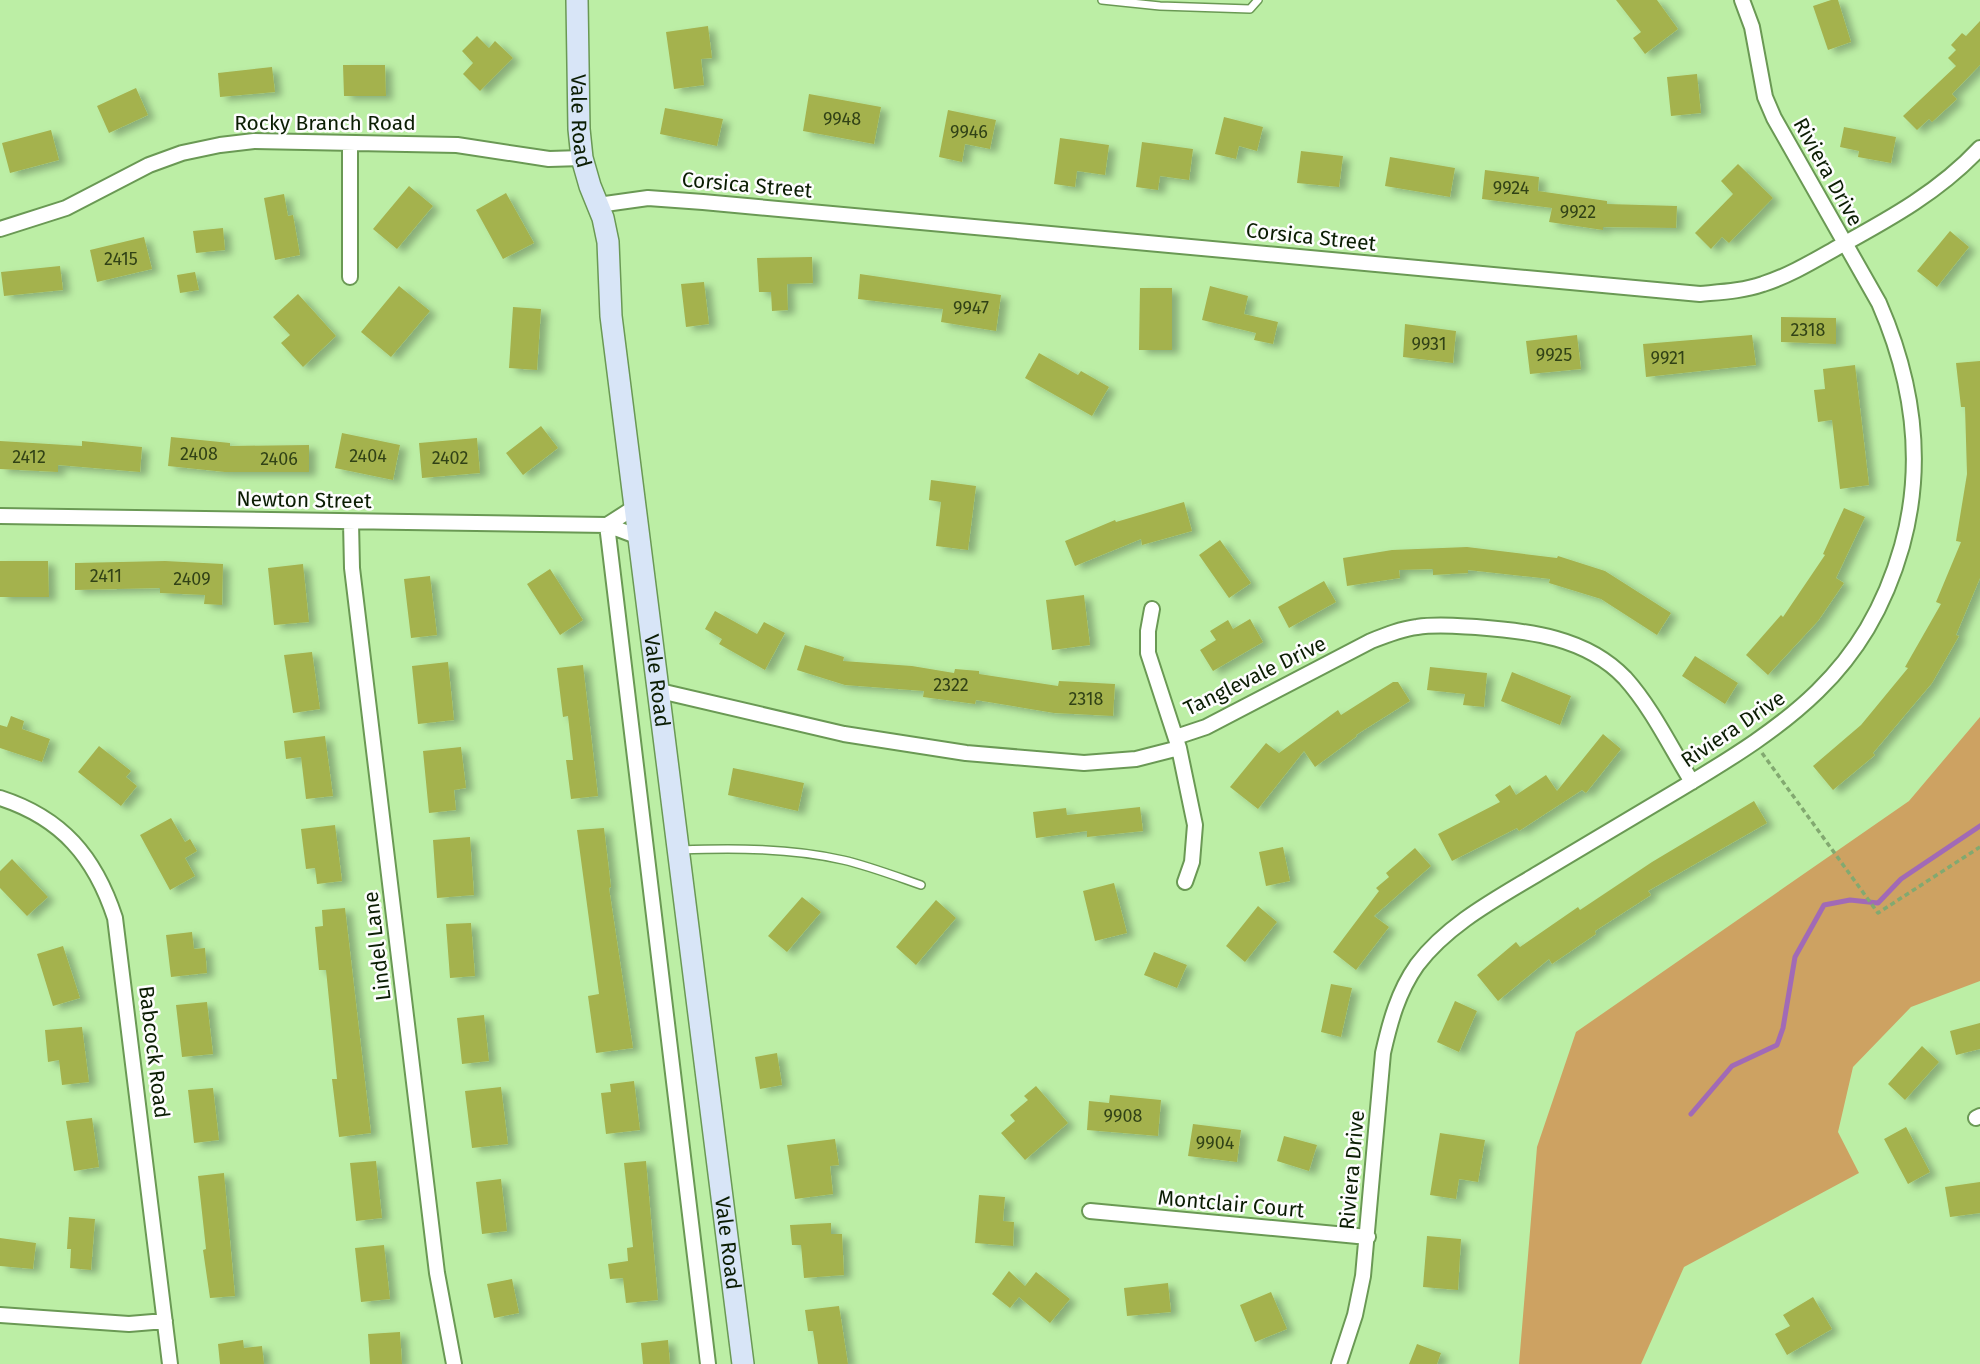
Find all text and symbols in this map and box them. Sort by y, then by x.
street label: Vale Road [565,74,597,171]
house number: 9948 [823,108,861,130]
street label: Rocky Branch Road [234,110,416,136]
street label: Riviera Drive [1788,113,1868,231]
house number: 9946 [950,121,988,143]
street label: Corsica Street [681,166,814,204]
house number: 9924 [1493,177,1530,199]
house number: 9922 [1560,201,1596,223]
street label: Corsica Street [1245,217,1378,257]
house number: 2415 [104,248,138,270]
house number: 9947 [953,297,989,319]
house number: 2318 [1790,319,1826,341]
house number: 9931 [1412,333,1446,355]
house number: 9925 [1536,344,1572,366]
house number: 9921 [1651,347,1685,369]
house number: 2408 [180,443,218,465]
house number: 2404 [349,445,387,467]
house number: 2412 [12,446,46,468]
house number: 2402 [432,447,468,469]
house number: 2406 [260,448,298,470]
street label: Newton Street [236,486,372,514]
house number: 2411 [90,565,122,587]
house number: 2409 [173,568,211,590]
street label: Tanglevale Drive [1179,630,1331,722]
street label: Vale Road [638,633,676,729]
house number: 2322 [933,674,969,696]
street label: Riviera Drive [1676,685,1790,773]
house number: 2318 [1068,688,1104,710]
street label: Lindel Lane [357,890,397,1002]
street label: Babcock Road [133,984,175,1120]
house number: 9908 [1104,1105,1143,1127]
street label: Riviera Drive [1334,1109,1370,1231]
house number: 9904 [1196,1132,1235,1154]
street label: Montclair Court [1157,1185,1306,1223]
street label: Vale Road [709,1195,747,1291]

